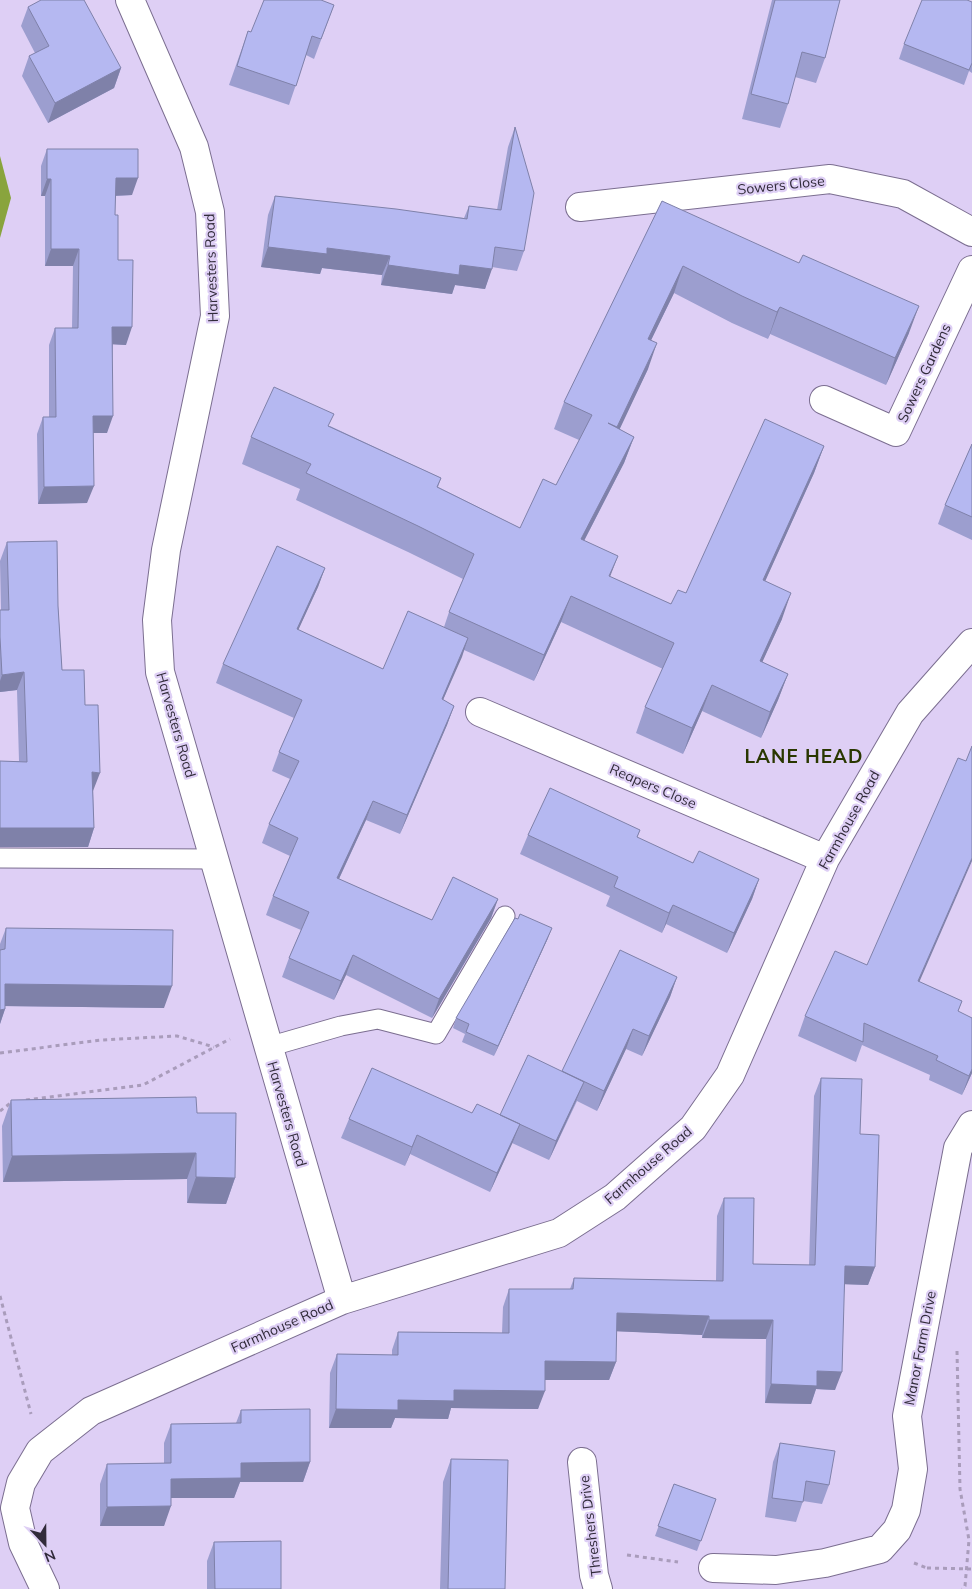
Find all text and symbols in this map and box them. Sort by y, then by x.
street label: Sowers Close [737,171,825,199]
street label: Harvesters Road [200,213,222,323]
street label: Sowers Gardens [893,321,955,425]
street label: Harvesters Road [152,670,200,780]
district label: LANE HEAD [745,744,863,768]
street label: Reapers Close [607,760,699,812]
street label: Farmhouse Road [814,767,884,873]
street label: Harvesters Road [263,1059,311,1169]
street label: Farmhouse Road [601,1122,695,1208]
street label: Manor Farm Drive [900,1289,940,1407]
street label: Farmhouse Road [228,1295,336,1357]
street label: Threshers Drive [575,1475,605,1577]
north arrow [20,1519,70,1569]
text: N [42,1546,58,1566]

